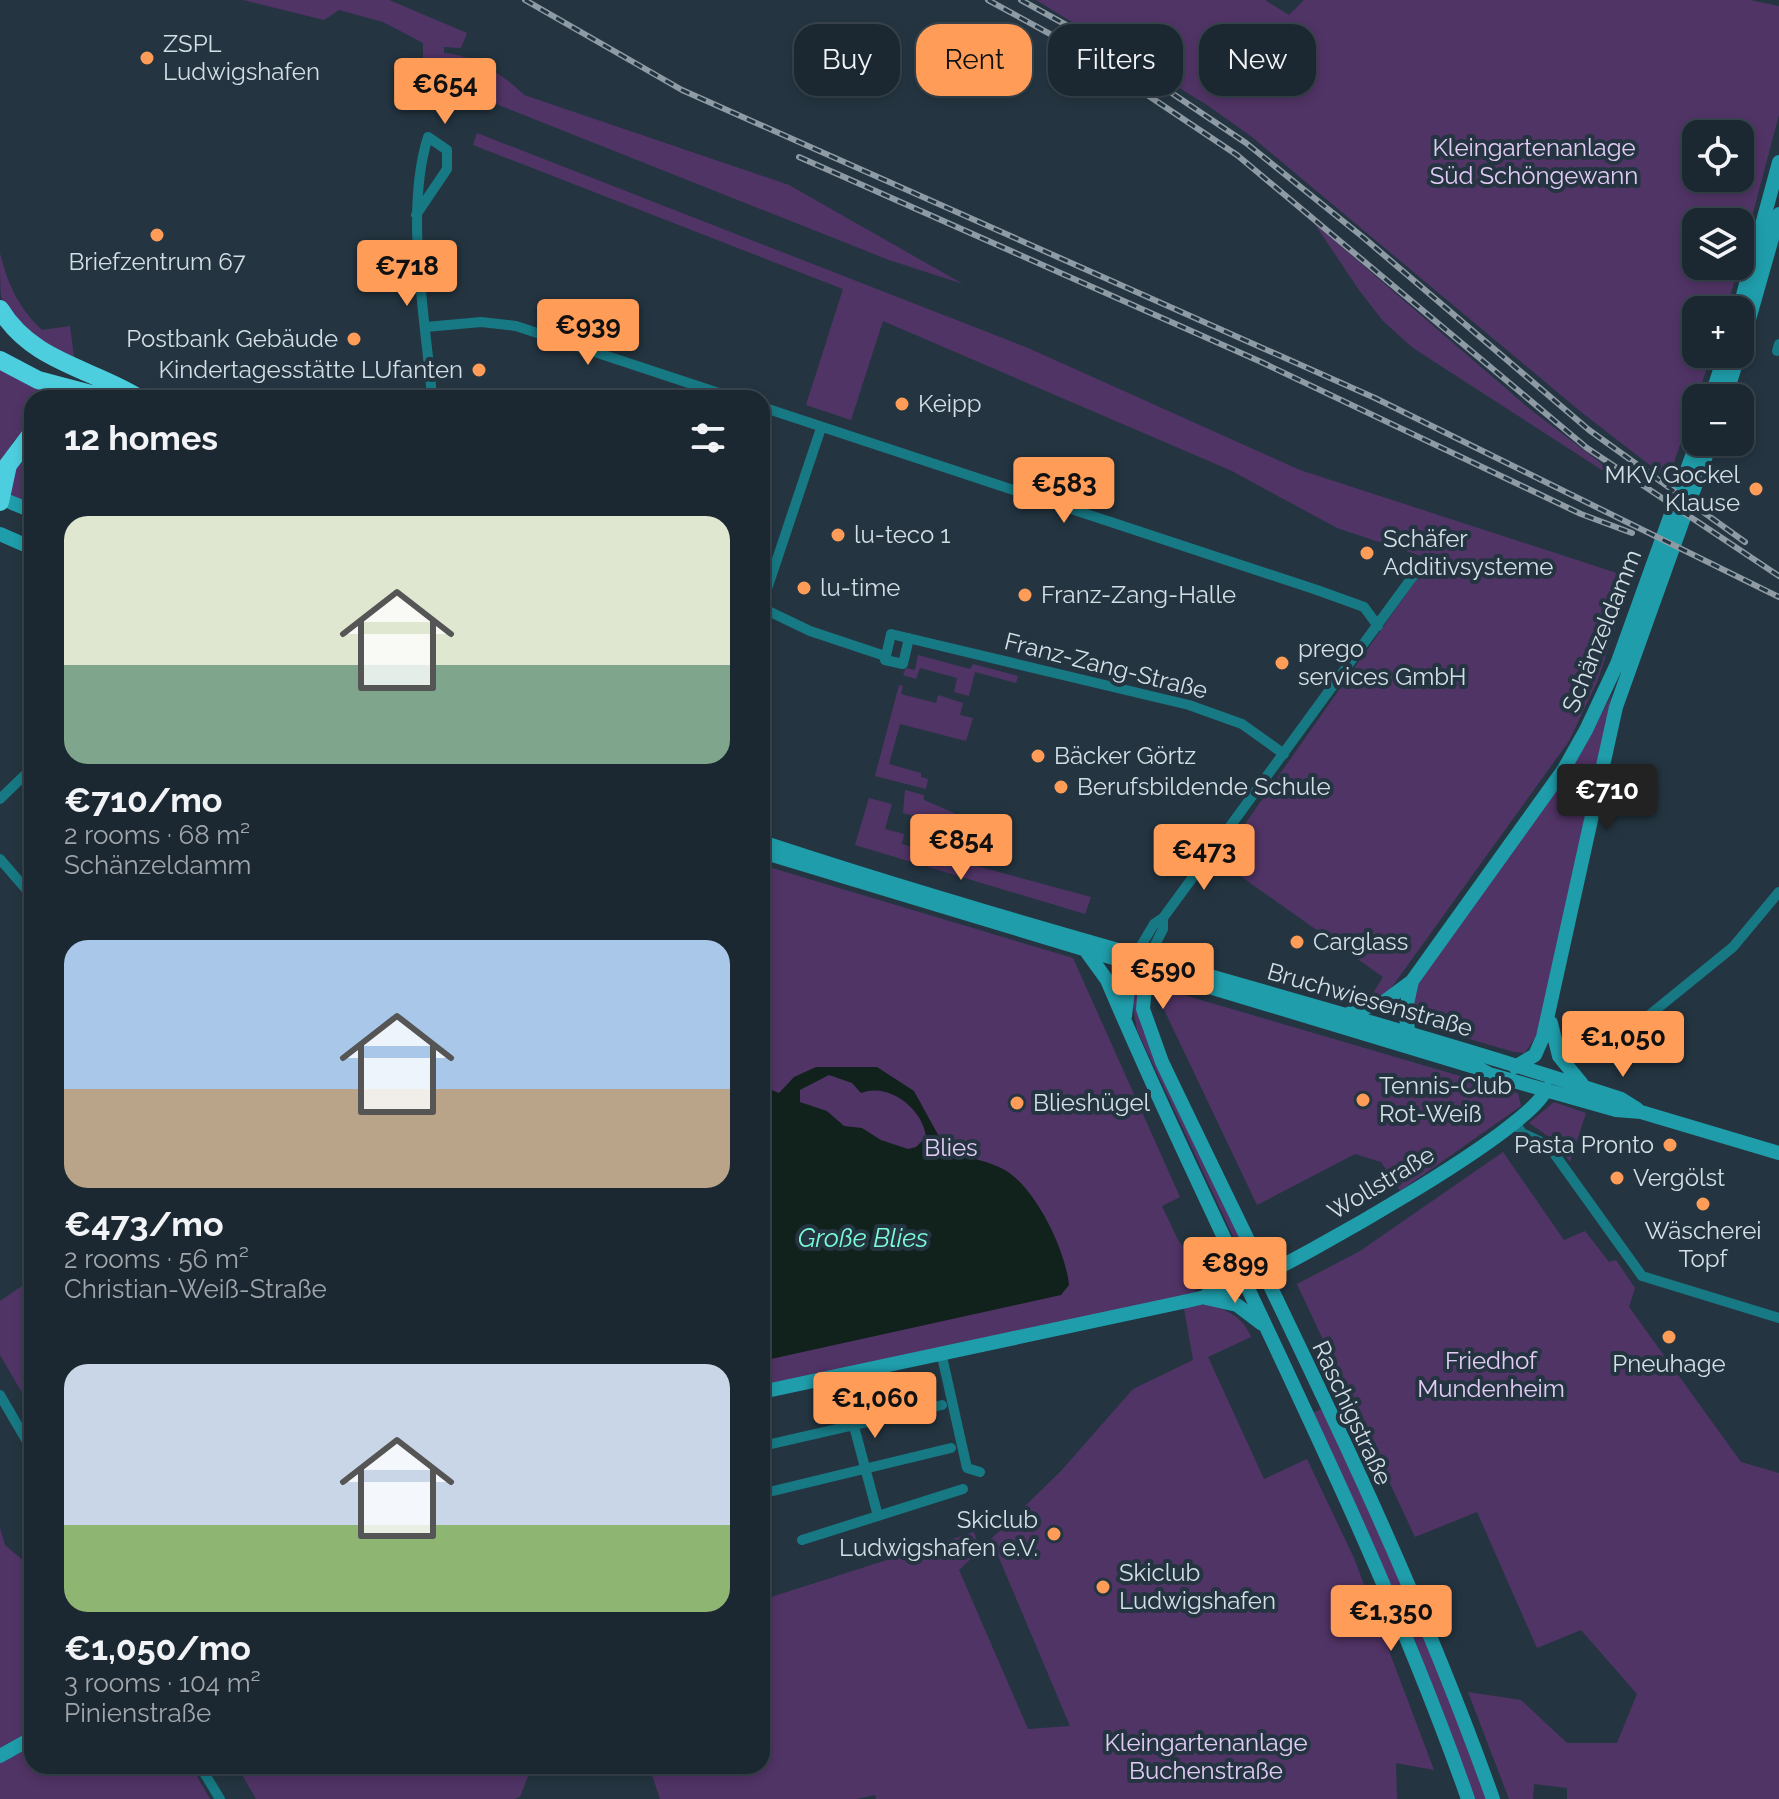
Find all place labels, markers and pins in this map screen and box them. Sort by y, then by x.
place label: ZSPL Ludwigshafen [163,29,320,86]
marker: ZSPL Ludwigshafen [138,49,156,67]
pin: €654 [398,58,492,126]
marker: Briefzentrum 67 [148,226,166,244]
pin: €718 [360,240,454,308]
place label: Briefzentrum 67 [68,247,246,276]
pin: €939 [541,299,635,367]
place label: Postbank Gebäude [126,324,338,353]
marker: Postbank Gebäude [345,330,363,348]
place label: Kindertagesstätte LUfanten [159,355,463,384]
marker: Kindertagesstätte LUfanten [470,361,488,379]
place label: Keipp [918,389,982,418]
marker: Keipp [893,395,911,413]
pin: €583 [1017,457,1111,525]
place label: MKV Gockel Klause [1605,460,1740,517]
marker: MKV Gockel Klause [1747,480,1765,498]
place label: lu-teco 1 [854,520,951,549]
place label: Schäfer Additivsysteme [1383,524,1553,581]
marker: lu-teco 1 [829,526,847,544]
marker: Schäfer Additivsysteme [1358,544,1376,562]
place label: lu-time [820,573,900,602]
marker: lu-time [795,579,813,597]
place label: Franz-Zang-Halle [1041,580,1236,609]
marker: Franz-Zang-Halle [1016,586,1034,604]
place label: prego services GmbH [1298,634,1467,691]
marker: prego services GmbH [1273,654,1291,672]
place label: Bäcker Görtz [1054,741,1196,770]
marker: Bäcker Görtz [1029,747,1047,765]
pin: €710 [1560,764,1654,832]
place label: Berufsbildende Schule [1077,772,1331,801]
marker: Berufsbildende Schule [1052,778,1070,796]
pin: €854 [914,814,1008,882]
pin: €473 [1157,824,1251,892]
place label: Carglass [1313,927,1408,956]
marker: Carglass [1288,933,1306,951]
pin: €590 [1116,943,1210,1011]
pin: €1,050 [1558,1011,1688,1079]
place label: Tennis-Club Rot-Weiß [1379,1071,1512,1128]
place label: Blieshügel [1033,1088,1151,1117]
marker: Tennis-Club Rot-Weiß [1354,1091,1372,1109]
marker: Blieshügel [1008,1094,1026,1112]
place label: Pasta Pronto [1514,1130,1654,1159]
marker: Pasta Pronto [1661,1136,1679,1154]
place label: Vergölst [1633,1163,1725,1192]
marker: Vergölst [1608,1169,1626,1187]
marker: Wäscherei Topf [1694,1195,1712,1213]
place label: Wäscherei Topf [1644,1216,1762,1273]
pin: €899 [1188,1237,1282,1305]
marker: Pneuhage [1660,1328,1678,1346]
place label: Pneuhage [1612,1349,1726,1378]
pin: €1,060 [810,1372,940,1440]
place label: Skiclub Ludwigshafen e.V. [839,1505,1038,1562]
marker: Skiclub Ludwigshafen e.V. [1045,1525,1063,1543]
place label: Skiclub Ludwigshafen [1119,1558,1276,1615]
marker: Skiclub Ludwigshafen [1094,1578,1112,1596]
pin: €1,350 [1326,1585,1456,1653]

